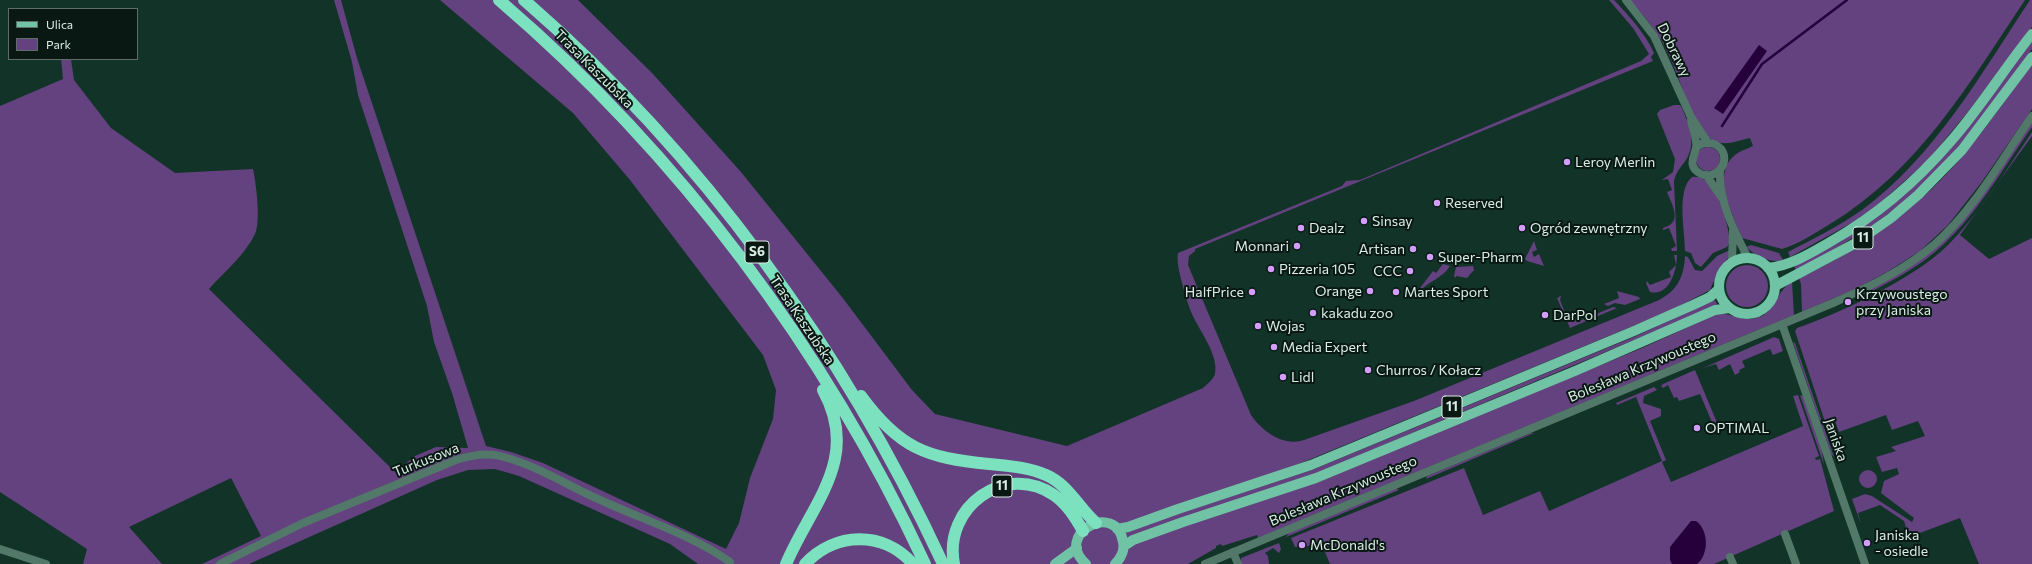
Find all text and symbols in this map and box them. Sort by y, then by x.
legend [8,8,138,60]
text: Ulica [46,17,73,31]
street label: Dobrawy [1654,20,1694,80]
street label: Trasa Kaszubska [551,26,637,112]
text: Park [46,37,71,51]
place label: Leroy Merlin [1575,154,1655,170]
marker: Leroy Merlin [1562,157,1572,167]
place label: Reserved [1445,195,1503,211]
marker: Reserved [1432,198,1442,208]
place label: Sinsay [1372,213,1413,229]
marker: Sinsay [1359,216,1369,226]
place label: Dealz [1309,220,1345,236]
place label: Ogród zewnętrzny [1530,220,1648,236]
marker: Dealz [1296,223,1306,233]
marker: Ogród zewnętrzny [1517,223,1527,233]
road number: 11 [1853,227,1873,249]
place label: Monnari [1235,238,1289,254]
road number: S6 [745,241,769,263]
marker: Monnari [1292,241,1302,251]
place label: Artisan [1359,241,1405,257]
marker: Artisan [1408,244,1418,254]
place label: Super-Pharm [1438,249,1523,265]
marker: Super-Pharm [1425,252,1435,262]
place label: Pizzeria 105 [1279,261,1355,277]
place label: CCC [1373,263,1402,279]
marker: Pizzeria 105 [1266,264,1276,274]
marker: CCC [1405,266,1415,276]
street label: Trasa Kaszubska [766,272,838,368]
place label: Orange [1315,283,1362,299]
place label: HalfPrice [1185,284,1244,300]
place label: Martes Sport [1404,284,1488,300]
marker: Orange [1365,286,1375,296]
place label: Krzywoustego przy Janiska [1856,286,1948,318]
marker: HalfPrice [1247,287,1257,297]
marker: Martes Sport [1391,287,1401,297]
marker: Krzywoustego przy Janiska [1843,297,1853,307]
place label: kakadu zoo [1321,305,1393,321]
place label: DarPol [1553,307,1597,323]
marker: kakadu zoo [1308,308,1318,318]
marker: DarPol [1540,310,1550,320]
place label: Wojas [1266,318,1305,334]
marker: Wojas [1253,321,1263,331]
street label: Bolesława Krzywoustego [1566,328,1718,406]
place label: Media Expert [1282,339,1367,355]
marker: Media Expert [1269,342,1279,352]
place label: Churros / Kołacz [1376,362,1481,378]
marker: Churros / Kołacz [1363,365,1373,375]
place label: Lidl [1291,369,1314,385]
marker: Lidl [1278,372,1288,382]
road number: 11 [1442,396,1462,418]
street label: Janiska [1821,416,1851,464]
place label: OPTIMAL [1705,420,1769,436]
marker: OPTIMAL [1692,423,1702,433]
street label: Turkusowa [391,439,461,481]
street label: Bolesława Krzywoustego [1267,452,1419,530]
road number: 11 [992,475,1012,497]
place label: Janiska - osiedle [1875,527,1928,560]
place label: McDonald's [1310,537,1385,553]
marker: Janiska - osiedle [1862,538,1872,548]
marker: McDonald's [1297,540,1307,550]

